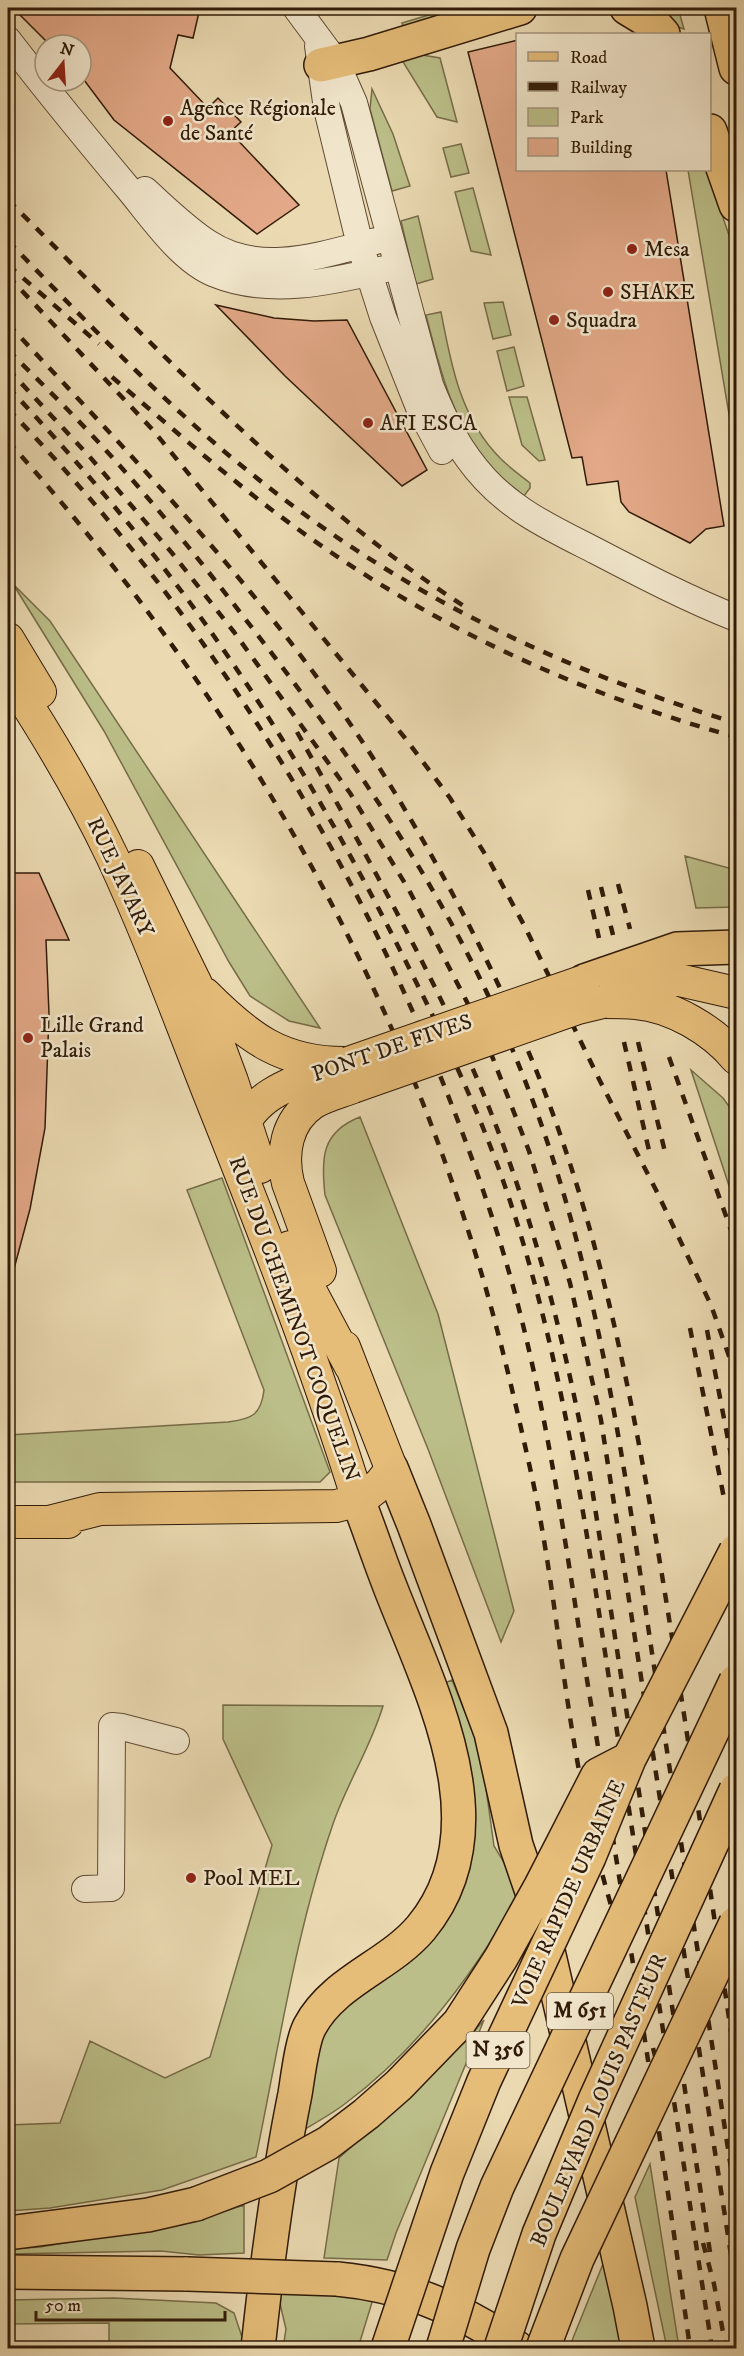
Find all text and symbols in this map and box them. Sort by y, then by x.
north arrow [33,33,93,93]
legend [516,33,711,171]
text: N [58,38,76,61]
text: Road [570,47,607,69]
text: Railway [570,77,628,99]
place label: Agence Régionale de Santé [180,95,336,147]
text: Park [570,107,604,129]
marker: Agence Régionale de Santé [161,114,175,128]
text: Building [570,137,632,159]
place label: Mesa [644,236,690,263]
marker: Mesa [625,242,639,256]
place label: SHAKE [620,279,695,306]
marker: SHAKE [601,285,615,299]
place label: Squadra [566,307,638,334]
marker: Squadra [547,313,561,327]
place label: AFI ESCA [380,410,478,437]
marker: AFI ESCA [361,416,375,430]
street label: RUE JAVARY [81,813,160,942]
street label: PONT DE FIVES [308,1008,476,1088]
place label: Lille Grand Palais [40,1012,144,1064]
marker: Lille Grand Palais [21,1031,35,1045]
street label: RUE DU CHEMINOT COQUELIN [222,1153,366,1485]
street label: VOIE RAPIDE URBAINE [506,1776,632,2013]
place label: Pool MEL [203,1865,300,1892]
marker: Pool MEL [184,1871,198,1885]
street label: BOULEVARD LOUIS PASTEUR [525,1949,673,2251]
road number: M 651 [547,1993,613,2029]
road number: N 356 [466,2032,530,2068]
scale bar [36,2284,225,2322]
text: 50 m [45,2295,81,2317]

